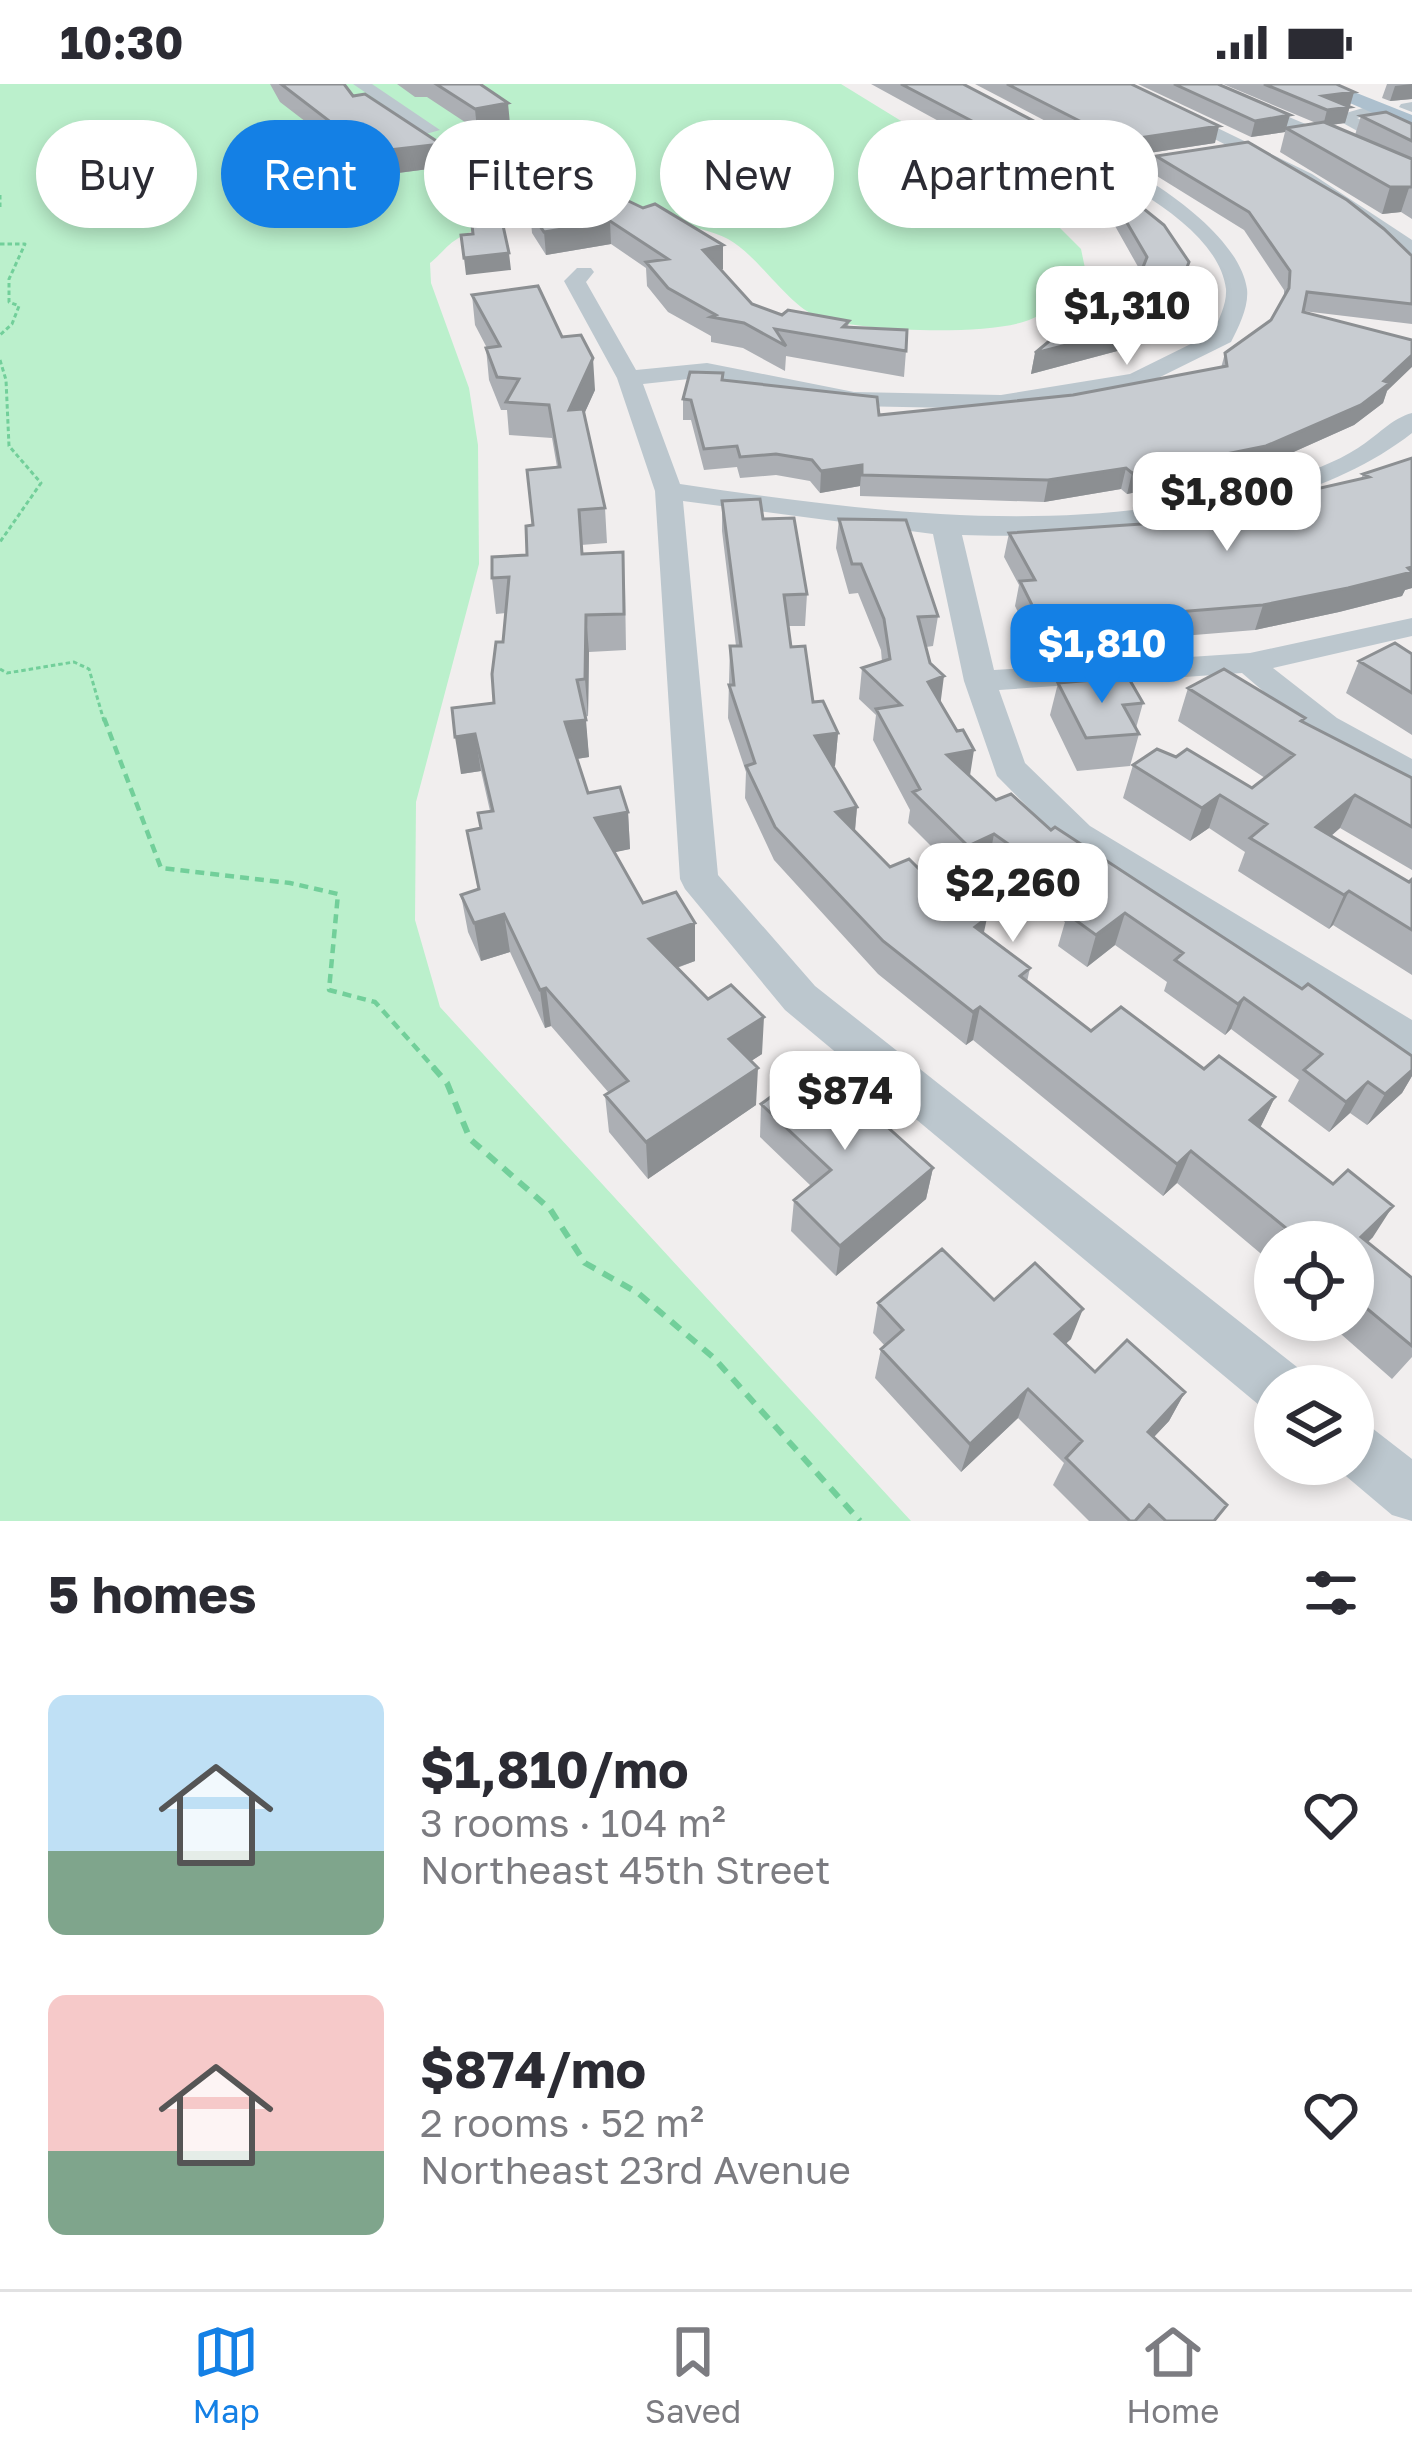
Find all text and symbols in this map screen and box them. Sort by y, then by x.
text: 10:30 [60,15,184,69]
chip: Buy [36,120,197,228]
chip: Rent [221,120,400,228]
chip: Filters [424,120,636,228]
chip: New [660,120,834,228]
chip: Apartment [858,120,1158,228]
pin: $1,310 [1029,266,1225,368]
text: $1,310 [1063,281,1191,328]
pin: $1,800 [1129,452,1325,554]
text: $1,800 [1160,467,1294,514]
pin: $1,810 [1004,604,1200,706]
text: $1,810 [1037,619,1167,666]
pin: $2,260 [915,843,1111,945]
text: $2,260 [945,858,1081,905]
pin: $874 [774,1051,916,1153]
text: $874 [797,1066,893,1113]
map controls [1254,1221,1374,1485]
button: locate [1254,1221,1374,1341]
button: layers [1254,1365,1374,1485]
icon: filters [1298,1560,1364,1626]
text: 5 homes [48,1563,257,1624]
text: $1,810/mo [420,1738,689,1799]
icon: home [144,1743,288,1887]
icon: heart [1298,1782,1364,1848]
text: 3 rooms · 104 m² [420,1799,726,1846]
text: Northeast 45th Street [420,1846,830,1893]
text: $874/mo [420,2038,646,2099]
icon: home [144,2043,288,2187]
icon: heart [1298,2082,1364,2148]
text: 2 rooms · 52 m² [420,2099,704,2146]
text: Northeast 23rd Avenue [420,2146,851,2193]
tab: Map [193,2319,260,2430]
tab: Saved [645,2319,741,2430]
tab: Home [1126,2319,1219,2430]

